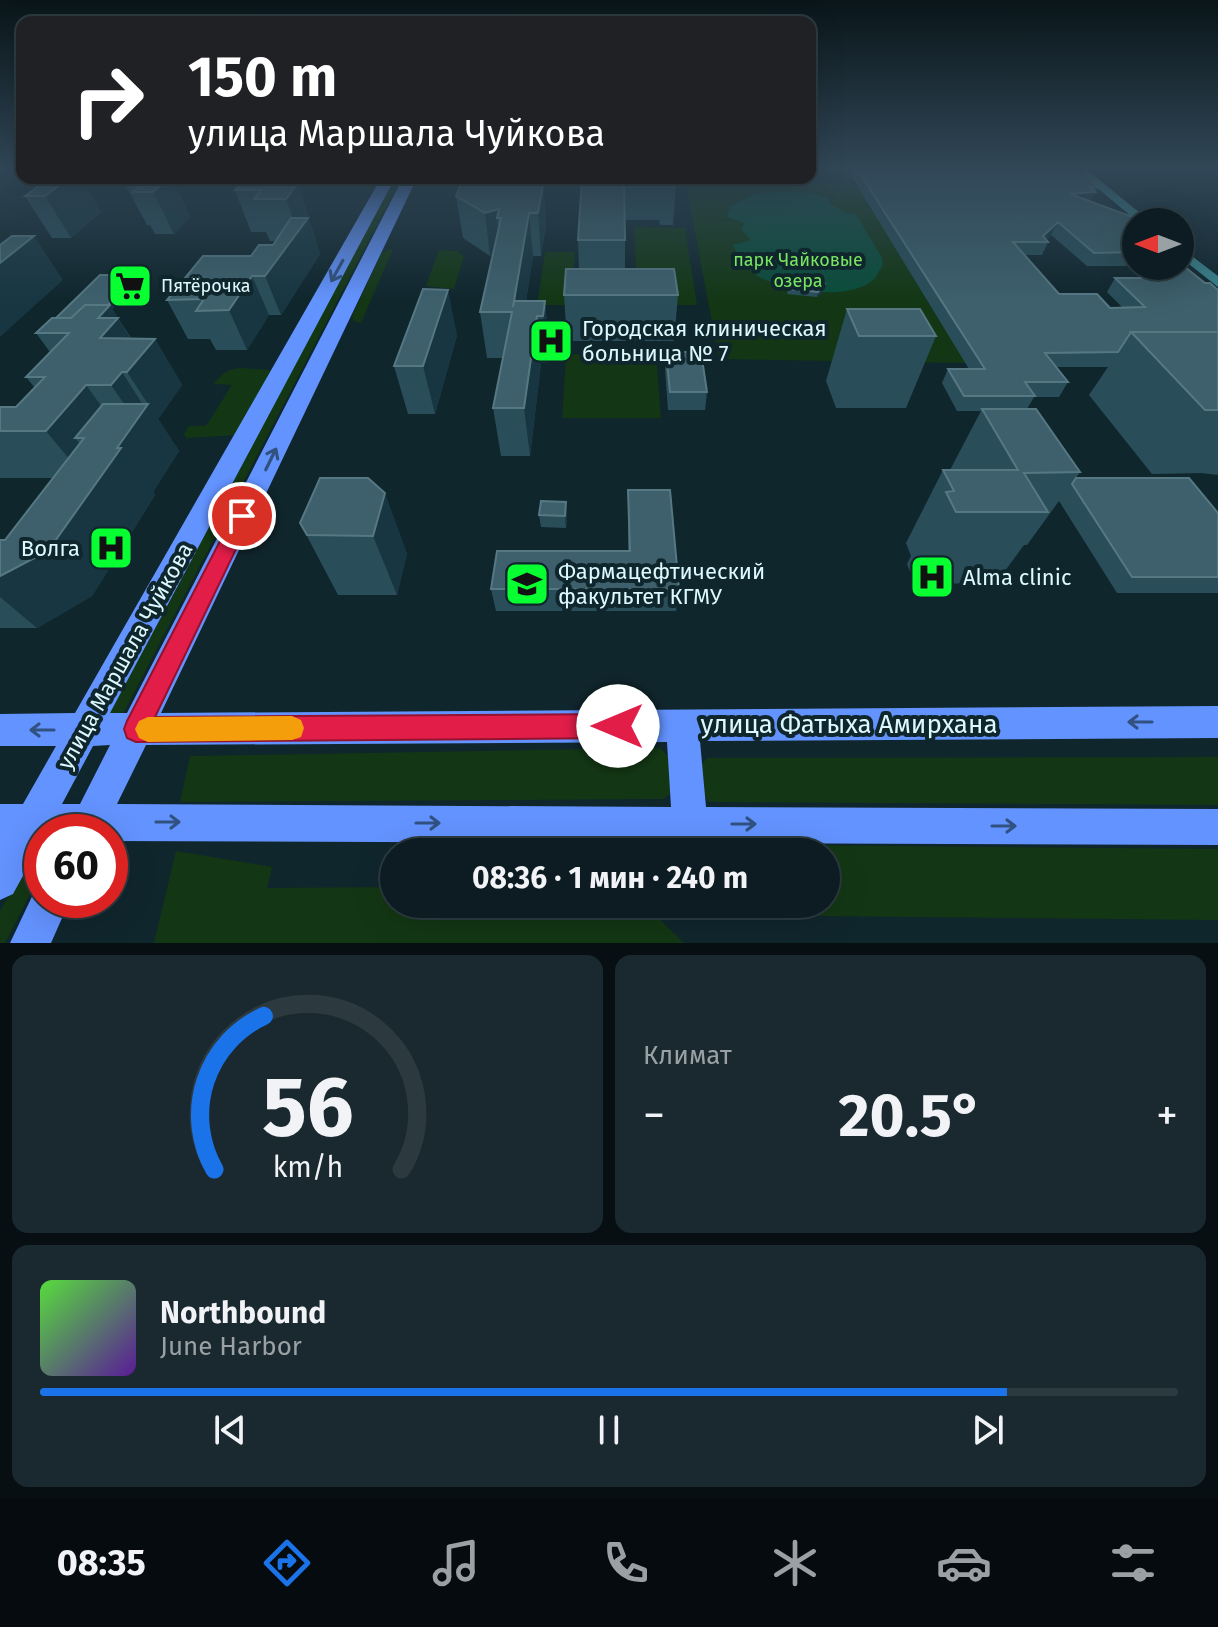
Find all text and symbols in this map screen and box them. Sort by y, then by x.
text: 150 m [188,44,337,111]
icon: right [56,48,160,152]
text: улица Маршала Чуйкова [188,112,605,156]
north arrow [1122,208,1194,280]
map controls [1122,208,1194,280]
park label: парк Чайковые озера [733,249,863,292]
one-way arrow [329,259,345,282]
supermarket icon: Пятёрочка [106,262,154,310]
place label: Пятёрочка [161,275,251,297]
place label: Городская клиническая больница № 7 [582,315,827,367]
hospital icon: Городская клиническая больница № 7 [527,317,575,365]
one-way arrow [264,448,279,471]
pin [208,482,276,550]
icon: arrive [220,494,264,538]
hospital icon: Волга [87,524,135,572]
place label: Волга [21,535,80,562]
street label: улица Маршала Чуйкова [51,538,199,774]
hospital icon: Alma clinic [908,553,956,601]
place label: Фармацефтический факультет КГМУ [558,558,765,610]
school or university icon: Фармацефтический факультет КГМУ [503,560,551,608]
place label: Alma clinic [963,564,1071,591]
position arrow [576,684,660,768]
street label: улица Фатыха Амирхана [700,709,998,740]
one-way arrow [1127,714,1154,730]
one-way arrow [29,722,56,738]
speed limit sign: 60 [24,814,128,918]
one-way arrow [154,814,181,830]
one-way arrow [414,815,441,831]
one-way arrow [730,816,757,832]
one-way arrow [990,818,1017,834]
text: 08:36 · 1 мин · 240 m [472,860,748,896]
text: Климат [643,1040,732,1071]
text: 56 [262,1058,353,1158]
text: 20.5° [839,1080,982,1152]
text: − [643,1089,665,1142]
text: + [1156,1089,1178,1142]
text: km/h [272,1150,343,1185]
text: Northbound [160,1295,326,1331]
text: June Harbor [160,1331,302,1362]
icon: previous [208,1408,252,1452]
icon: pause [587,1408,631,1452]
icon: next [966,1408,1010,1452]
icon: directions [259,1535,315,1591]
icon: music [428,1535,484,1591]
icon: phone [598,1535,654,1591]
icon: climate [767,1535,823,1591]
icon: car [936,1535,992,1591]
icon: filters [1105,1535,1161,1591]
text: 08:35 [57,1541,146,1585]

